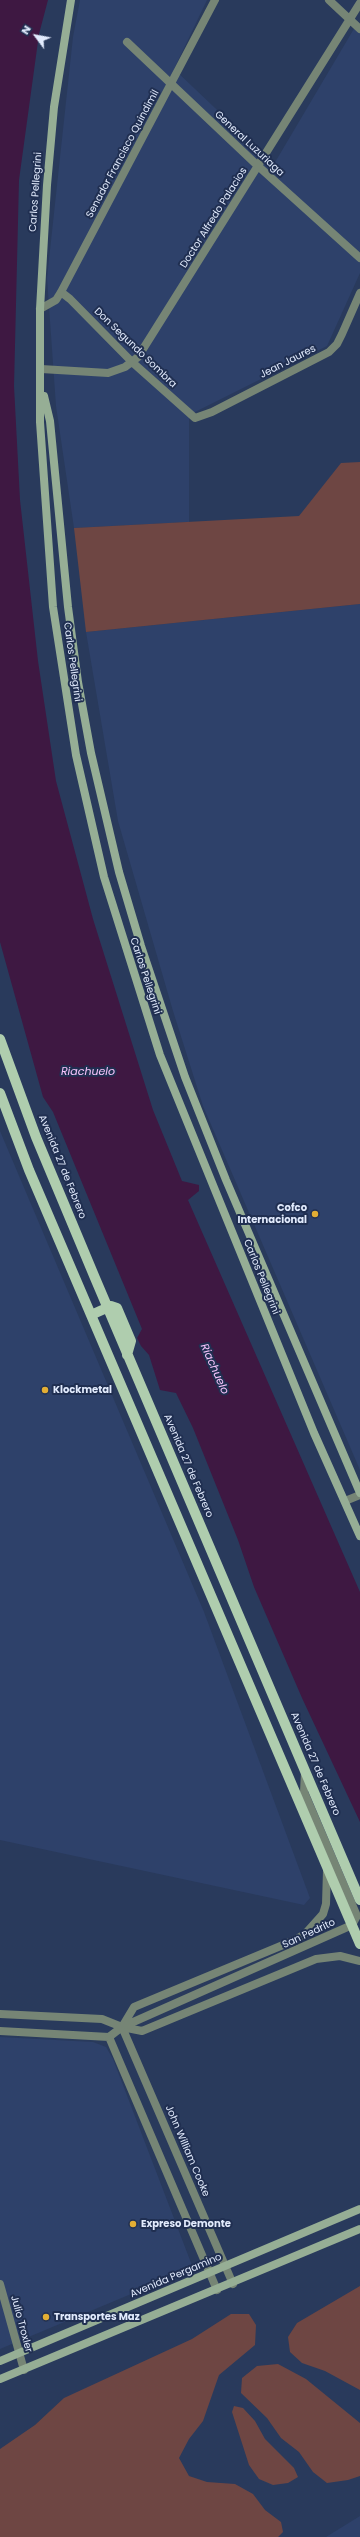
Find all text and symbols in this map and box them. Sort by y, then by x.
north arrow [16,16,56,56]
text: N [17,22,35,37]
street label: Senador Francisco Quindimil [84,88,162,220]
street label: General Luzuriaga [212,109,286,179]
street label: Carlos Pellegrini [27,152,45,232]
street label: Doctor Alfredo Palacios [178,166,250,270]
street label: Don Segundo Sombra [91,306,179,390]
street label: Jean Jaures [258,343,318,381]
street label: Carlos Pellegrini [60,622,84,702]
street label: Carlos Pellegrini [127,936,163,1016]
water label: Riachuelo [61,1065,115,1079]
street label: Avenida 27 de Febrero [36,1113,88,1221]
place label: Cofco Internacional [237,1202,307,1226]
marker: Cofco Internacional [310,1209,320,1219]
street label: Carlos Pellegrini [240,1238,282,1316]
water label: Riachuelo [197,1342,231,1396]
place label: Klockmetal [53,1384,112,1396]
marker: Klockmetal [40,1385,50,1395]
street label: Avenida 27 de Febrero [161,1412,215,1520]
street label: Avenida 27 de Febrero [288,1710,342,1818]
street label: San Pedrito [281,1917,337,1951]
street label: John William Cooke [162,2103,212,2199]
place label: Expreso Demonte [141,2218,231,2230]
marker: Expreso Demonte [128,2219,138,2229]
street label: Avenida Pergamino [128,2251,224,2301]
street label: Julio Troxler [8,2294,34,2354]
place label: Transportes Maz [54,2311,140,2323]
marker: Transportes Maz [41,2312,51,2322]

